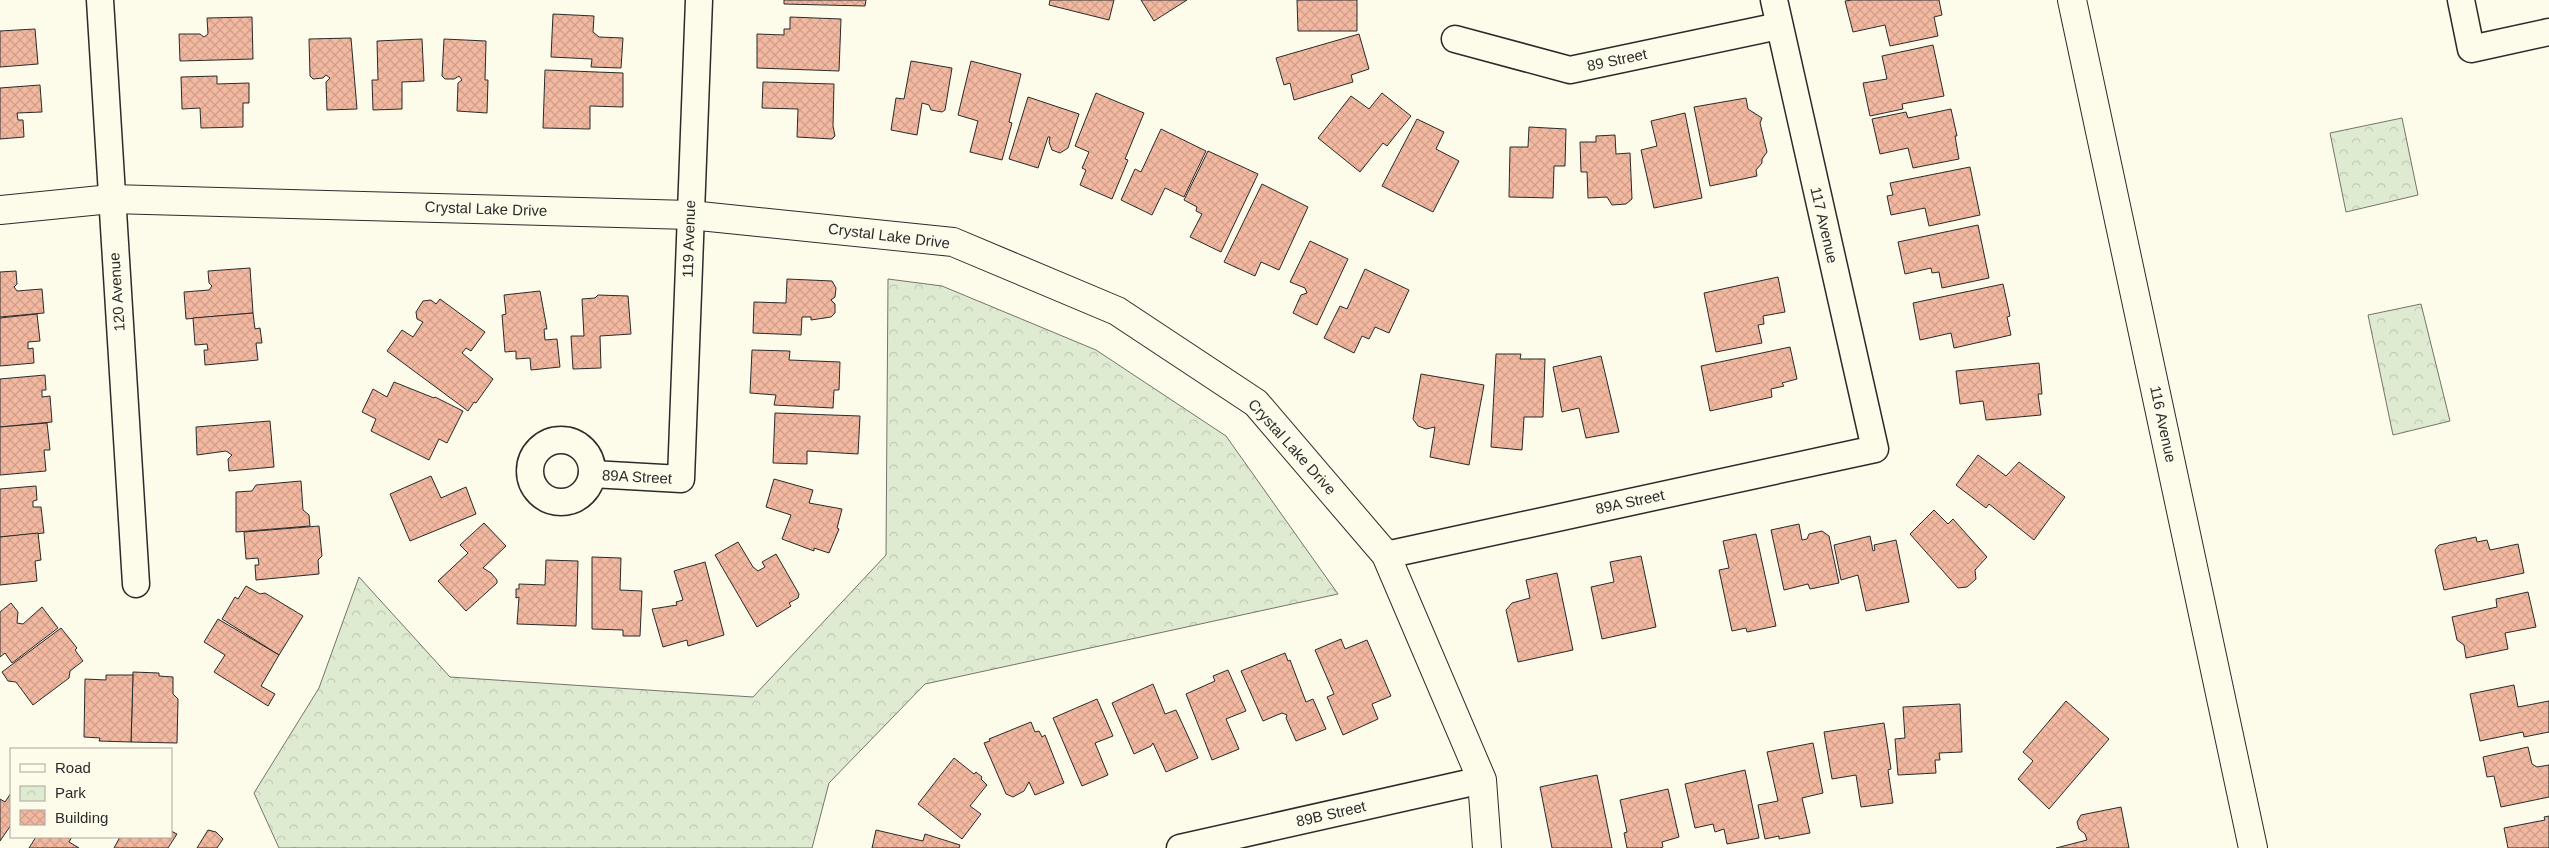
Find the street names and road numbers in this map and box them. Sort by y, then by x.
street label: 89 Street [1585,45,1649,74]
street label: 117 Avenue [1807,185,1842,265]
street label: Crystal Lake Drive [424,198,548,219]
street label: 119 Avenue [679,200,698,278]
street label: Crystal Lake Drive [827,220,951,251]
street label: 120 Avenue [105,252,128,332]
street label: 116 Avenue [2147,384,2180,464]
street label: Crystal Lake Drive [1245,395,1340,498]
street label: 89A Street [602,466,673,487]
street label: 89A Street [1594,486,1667,517]
street label: 89B Street [1294,797,1368,830]

